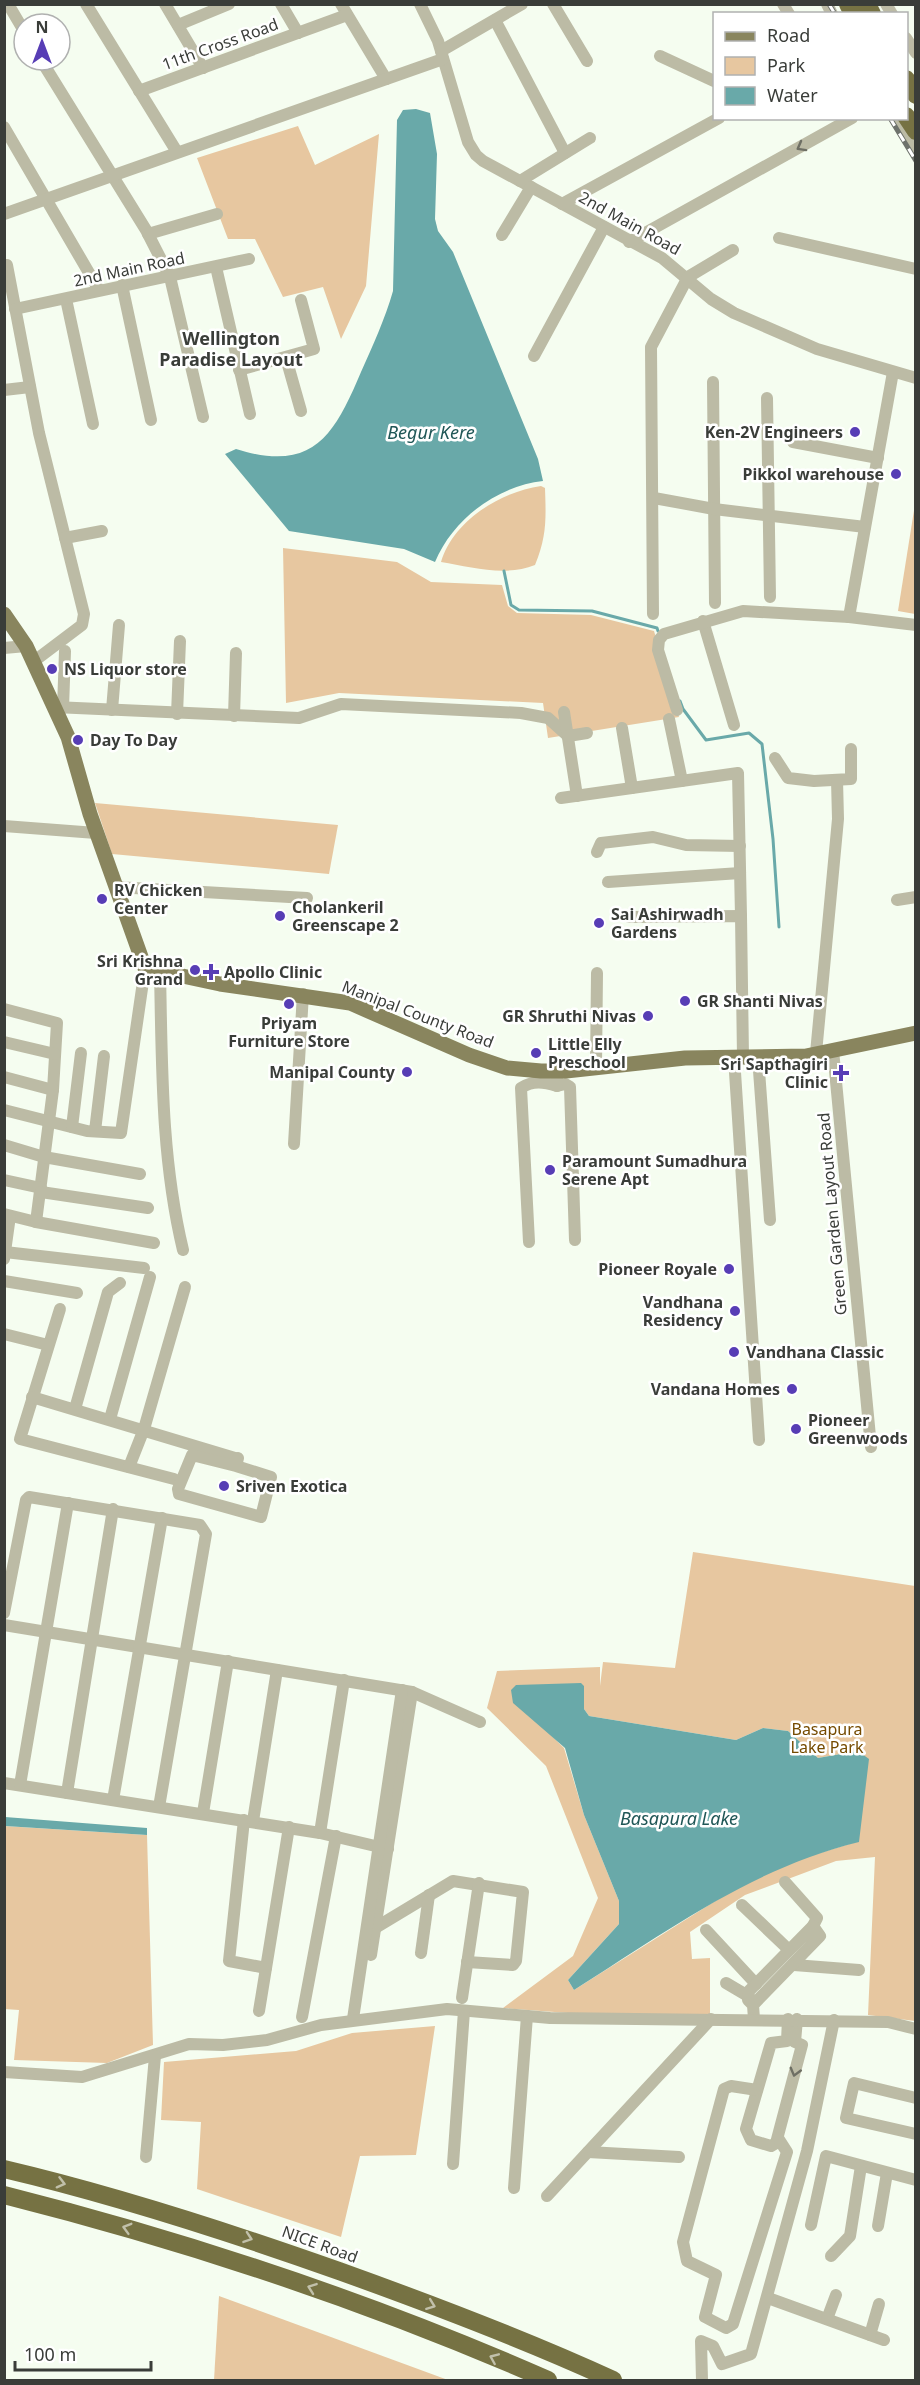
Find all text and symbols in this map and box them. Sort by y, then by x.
north arrow [12,12,72,72]
legend [713,12,908,120]
street label: 11th Cross Road [159,13,281,75]
text: N [35,16,49,38]
text: Road [767,23,810,47]
text: Park [767,53,805,77]
text: Water [767,83,818,107]
one-way arrow [797,140,807,151]
street label: 2nd Main Road [575,186,685,260]
street label: 2nd Main Road [71,246,187,292]
district label: Wellington Paradise Layout [159,326,303,371]
water label: Begur Kere [387,420,475,444]
place label: Ken-2V Engineers [705,421,843,443]
marker: Ken-2V Engineers [848,425,862,439]
place label: Pikkol warehouse [742,463,884,485]
marker: Pikkol warehouse [889,467,903,481]
place label: NS Liquor store [64,658,187,680]
marker: NS Liquor store [45,662,59,676]
place label: Day To Day [90,729,178,751]
marker: Day To Day [71,733,85,747]
place label: RV Chicken Center [114,879,203,919]
marker: RV Chicken Center [95,892,109,906]
place label: Cholankeril Greenscape 2 [292,896,399,936]
place label: Sai Ashirwadh Gardens [611,903,724,943]
marker: Cholankeril Greenscape 2 [273,909,287,923]
marker: Sai Ashirwadh Gardens [592,916,606,930]
place label: Sri Krishna Grand [97,950,183,990]
place label: Apollo Clinic [224,961,322,983]
marker: Sri Krishna Grand [188,963,202,977]
marker: Apollo Clinic [202,963,220,981]
street label: Manipal County Road [339,975,497,1053]
place label: GR Shanti Nivas [697,990,823,1012]
marker: GR Shanti Nivas [678,994,692,1008]
marker: Priyam Furniture Store [282,997,296,1011]
place label: GR Shruthi Nivas [502,1005,636,1027]
marker: GR Shruthi Nivas [641,1009,655,1023]
place label: Priyam Furniture Store [228,1012,350,1052]
place label: Little Elly Preschool [548,1033,626,1073]
marker: Little Elly Preschool [529,1046,543,1060]
place label: Sri Sapthagiri Clinic [721,1053,828,1093]
place label: Manipal County [269,1061,396,1083]
marker: Sri Sapthagiri Clinic [832,1064,850,1082]
marker: Manipal County [400,1065,414,1079]
street label: Green Garden Layout Road [812,1112,852,1316]
place label: Paramount Sumadhura Serene Apt [562,1150,747,1190]
marker: Paramount Sumadhura Serene Apt [543,1163,557,1177]
place label: Pioneer Royale [598,1258,717,1280]
marker: Pioneer Royale [722,1262,736,1276]
place label: Vandhana Residency [643,1291,724,1331]
marker: Vandhana Residency [728,1304,742,1318]
place label: Vandhana Classic [746,1341,884,1363]
marker: Vandhana Classic [727,1345,741,1359]
place label: Vandana Homes [651,1378,780,1400]
marker: Vandana Homes [785,1382,799,1396]
place label: Pioneer Greenwoods [808,1409,908,1449]
marker: Pioneer Greenwoods [789,1422,803,1436]
place label: Sriven Exotica [236,1475,347,1497]
marker: Sriven Exotica [217,1479,231,1493]
park label: Basapura Lake Park [791,1718,864,1758]
water label: Basapura Lake [620,1806,738,1830]
one-way arrow [790,2067,803,2077]
one-way arrow [56,2176,66,2189]
street label: NICE Road [279,2220,361,2268]
one-way arrow [122,2223,133,2235]
one-way arrow [242,2231,253,2244]
one-way arrow [307,2283,318,2296]
one-way arrow [425,2298,436,2310]
scale bar [15,2334,152,2372]
text: 100 m [24,2342,76,2366]
one-way arrow [490,2353,501,2365]

